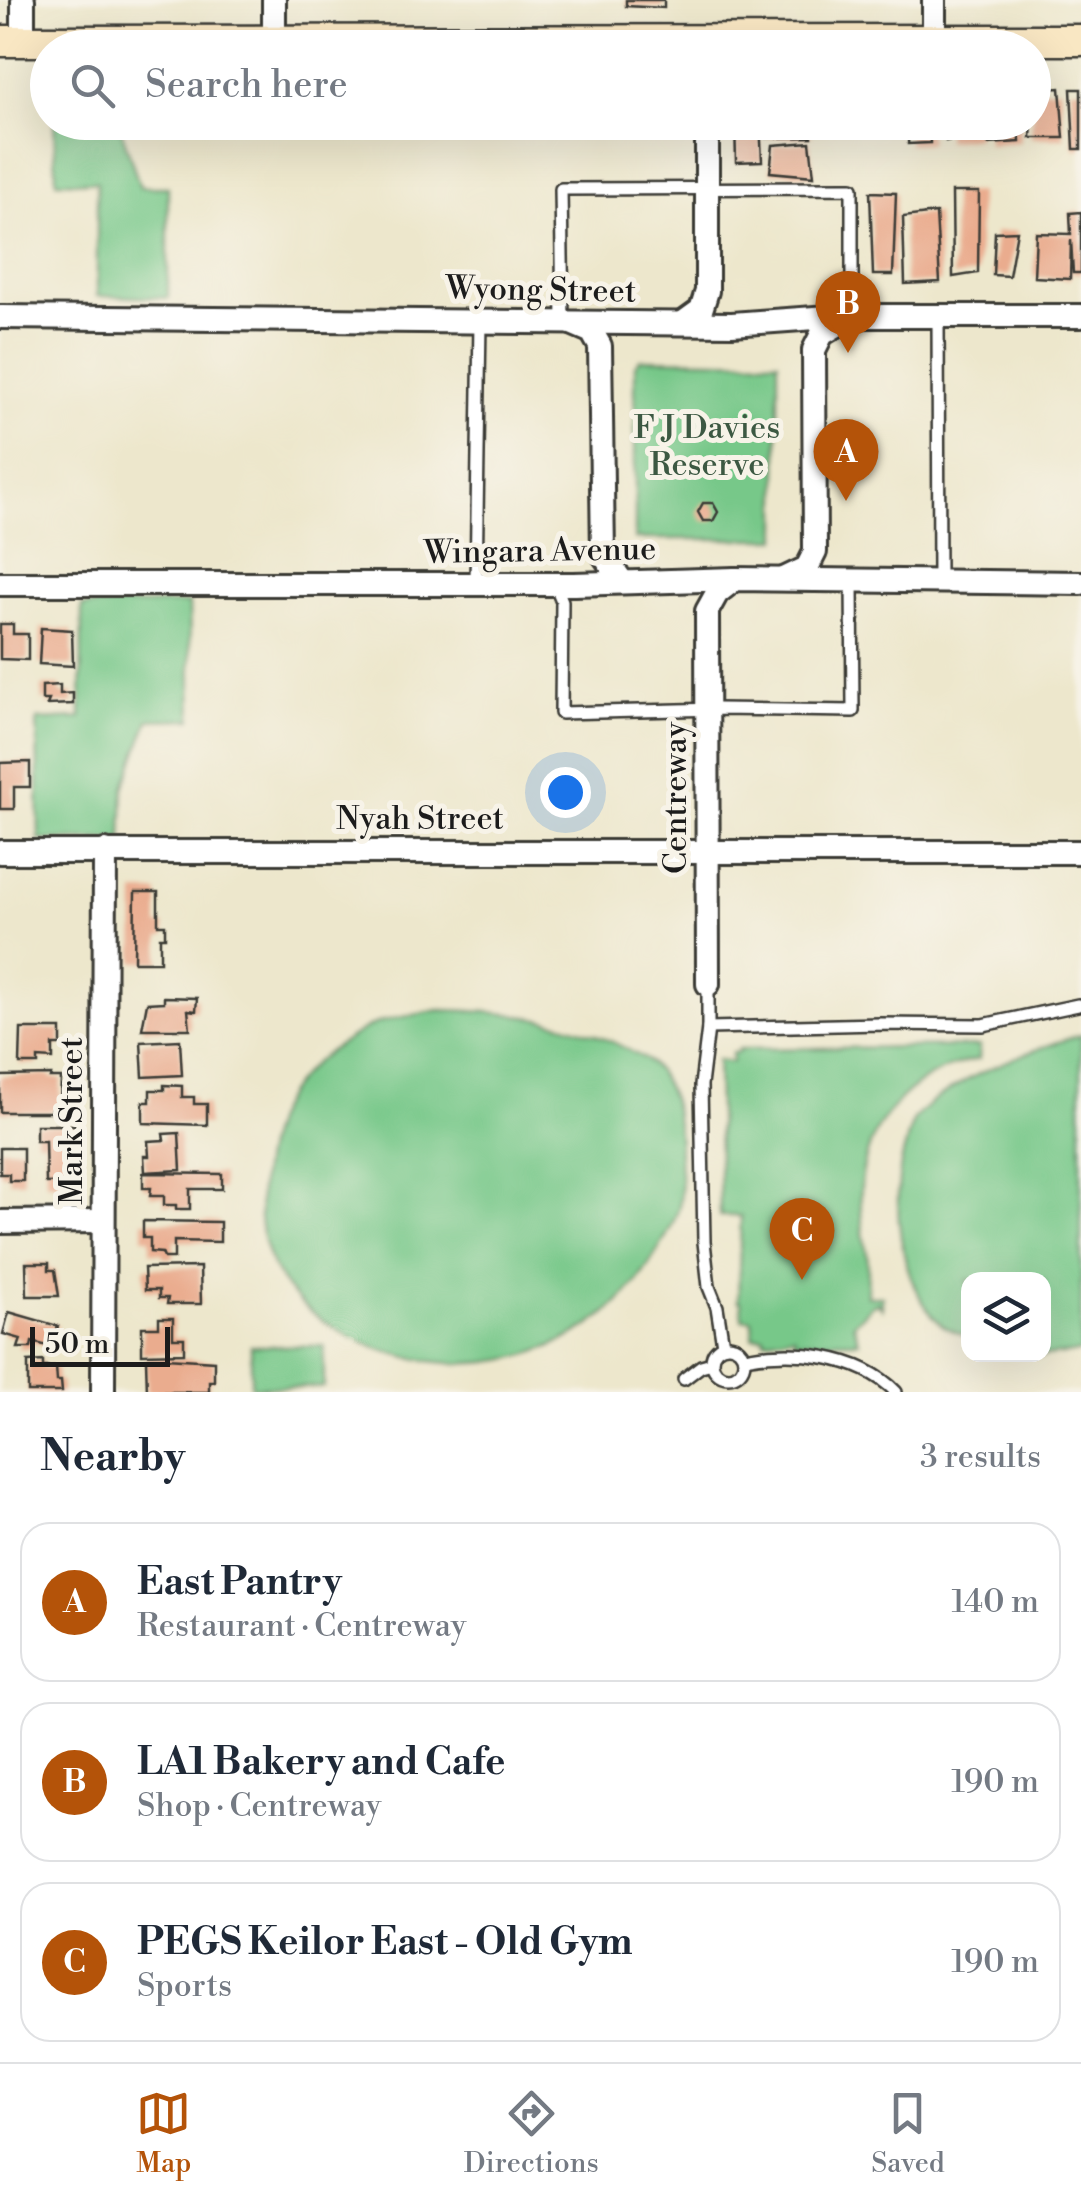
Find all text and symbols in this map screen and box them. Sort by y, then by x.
search box [30,30,1051,140]
icon: search [65,58,120,113]
text: Search here [145,62,348,109]
street label: Wyong Street [444,268,637,312]
pin: B [816,270,880,353]
park label: F J Davies Reserve [634,408,780,485]
pin: A [814,418,878,501]
street label: Wingara Avenue [423,529,656,573]
street label: Centreway [656,722,696,874]
your location [540,767,591,818]
street label: Nyah Street [336,799,504,839]
street label: Mark Street [52,1037,92,1205]
pin: C [770,1198,834,1280]
map controls [961,1272,1051,1362]
button: layers [961,1272,1051,1362]
scale bar [30,1322,170,1366]
text: 50 m [45,1327,109,1362]
text: Nearby [40,1431,185,1484]
text: 3 results [920,1437,1041,1477]
text: East Pantry [137,1559,342,1606]
text: A [63,1582,86,1622]
text: 140 m [952,1582,1039,1622]
text: Restaurant · Centreway [137,1606,466,1646]
text: LA1 Bakery and Cafe [137,1739,505,1786]
text: B [62,1762,87,1802]
text: 190 m [951,1762,1039,1802]
text: Shop · Centreway [137,1786,381,1826]
text: PEGS Keilor East - Old Gym [137,1919,633,1966]
text: C [63,1942,86,1982]
text: 190 m [951,1942,1039,1982]
text: Sports [137,1966,232,2006]
tab: Map [136,2086,191,2181]
tab: Directions [464,2086,599,2181]
tab: Saved [871,2086,945,2181]

